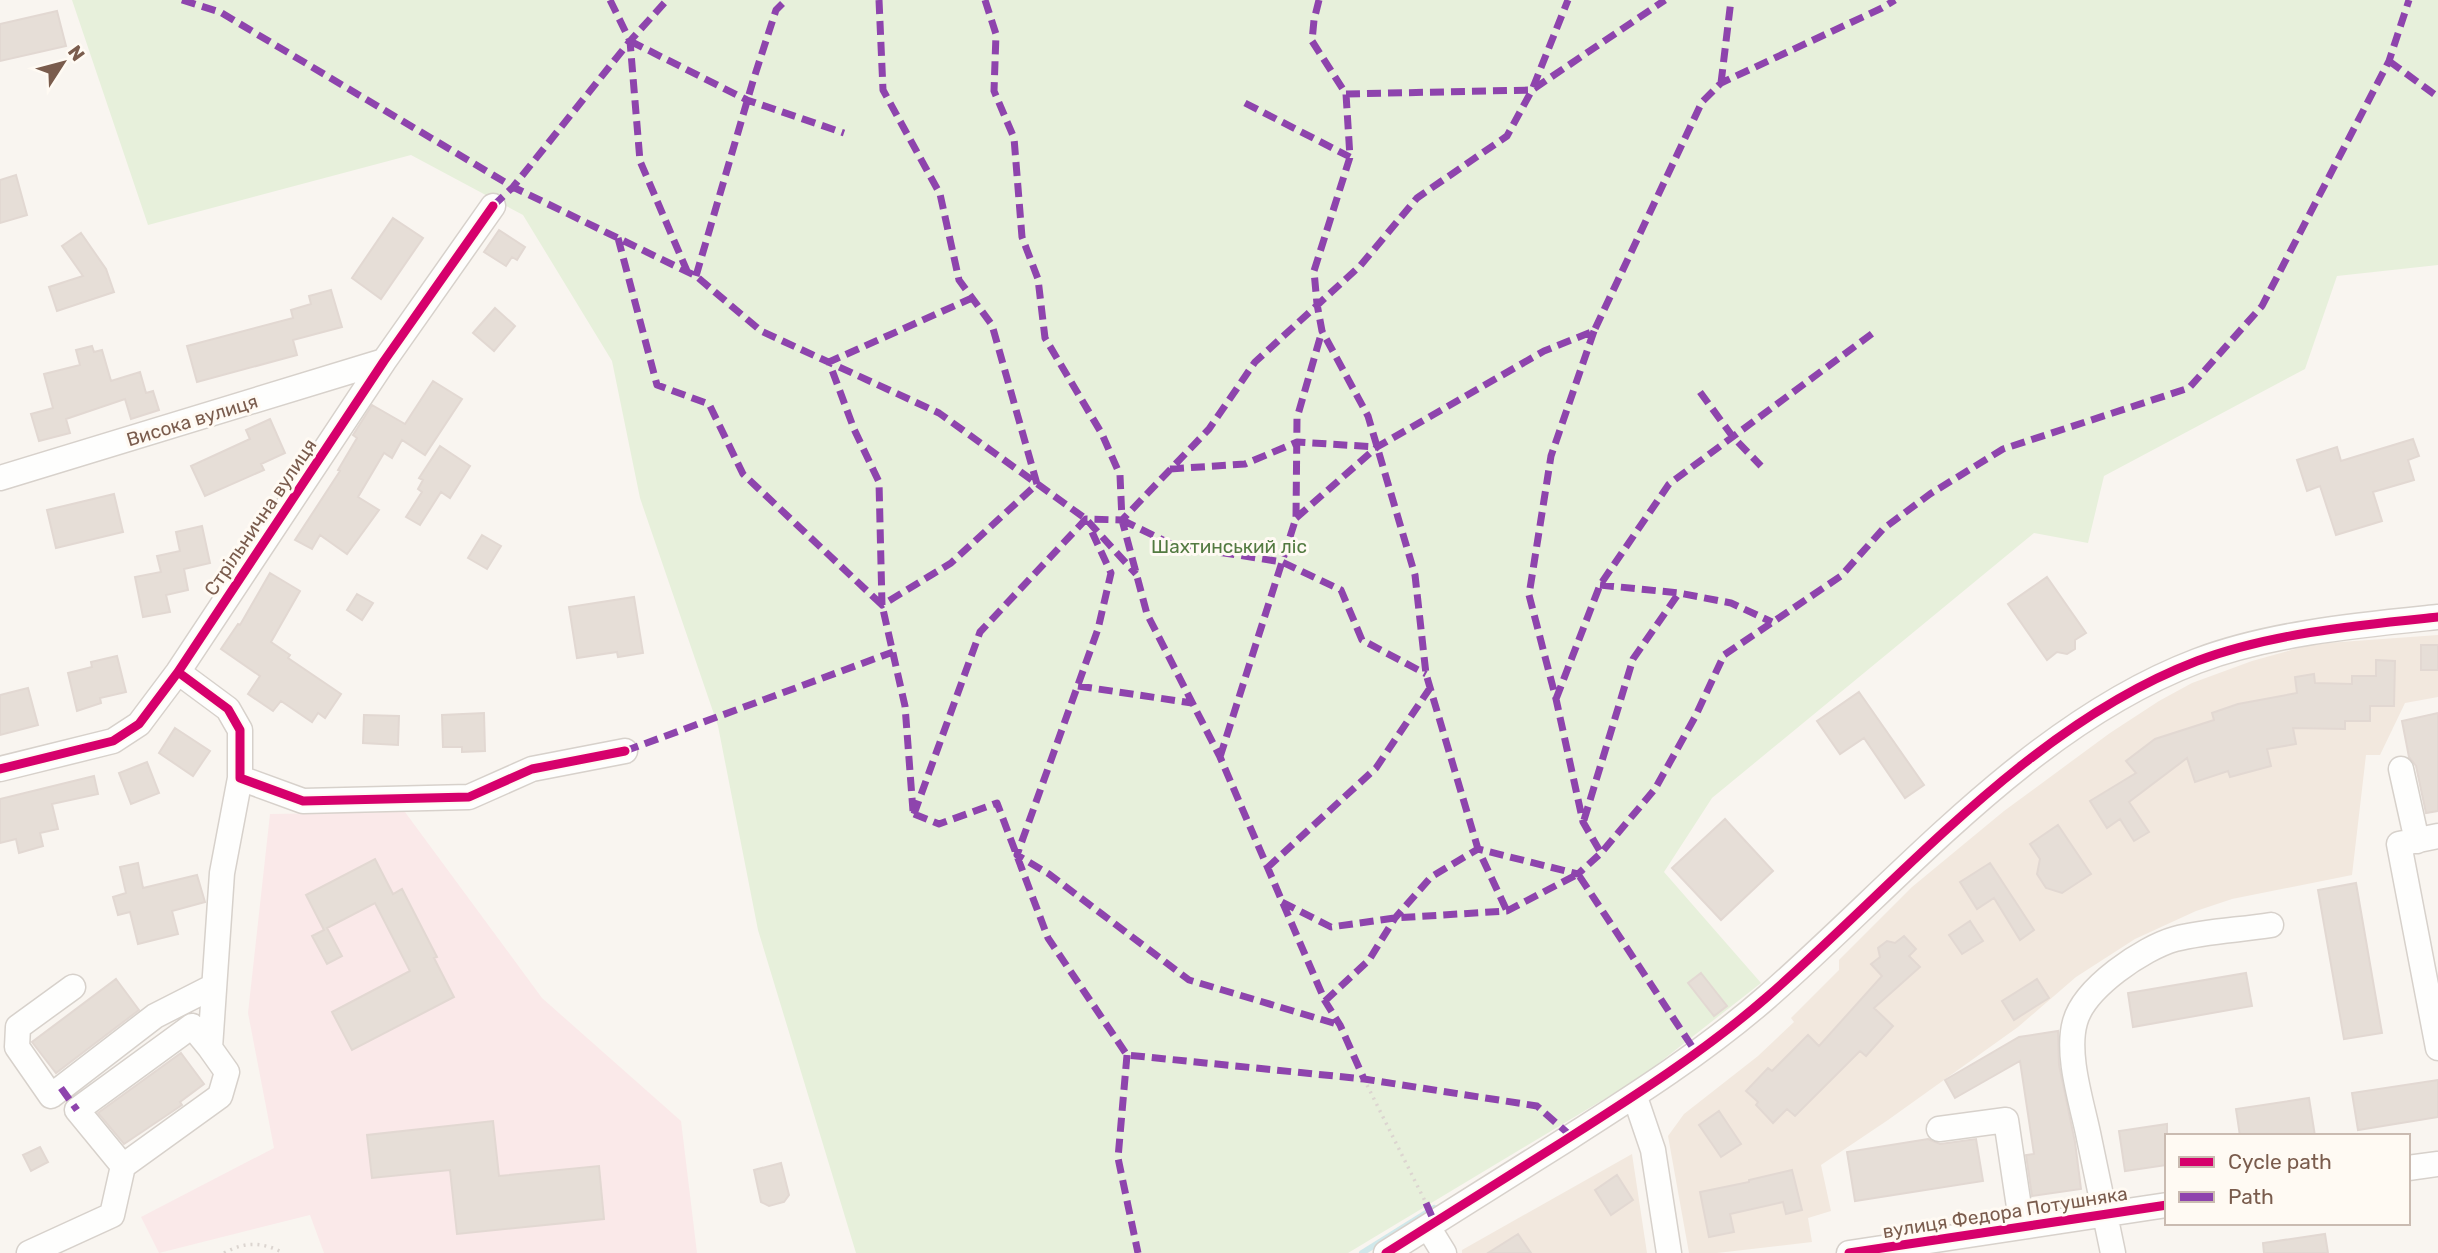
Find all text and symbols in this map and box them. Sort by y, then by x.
north arrow [28,28,98,98]
text: N [63,41,90,66]
street label: Висока вулиця [124,390,261,451]
street label: Стрільнична вулиця [199,434,321,600]
park label: Шахтинський ліс [1151,535,1307,558]
legend [2165,1134,2410,1225]
text: Cycle path [2228,1149,2332,1174]
street label: вулиця Федора Потушняка [1881,1182,2129,1243]
text: Path [2228,1184,2274,1209]

